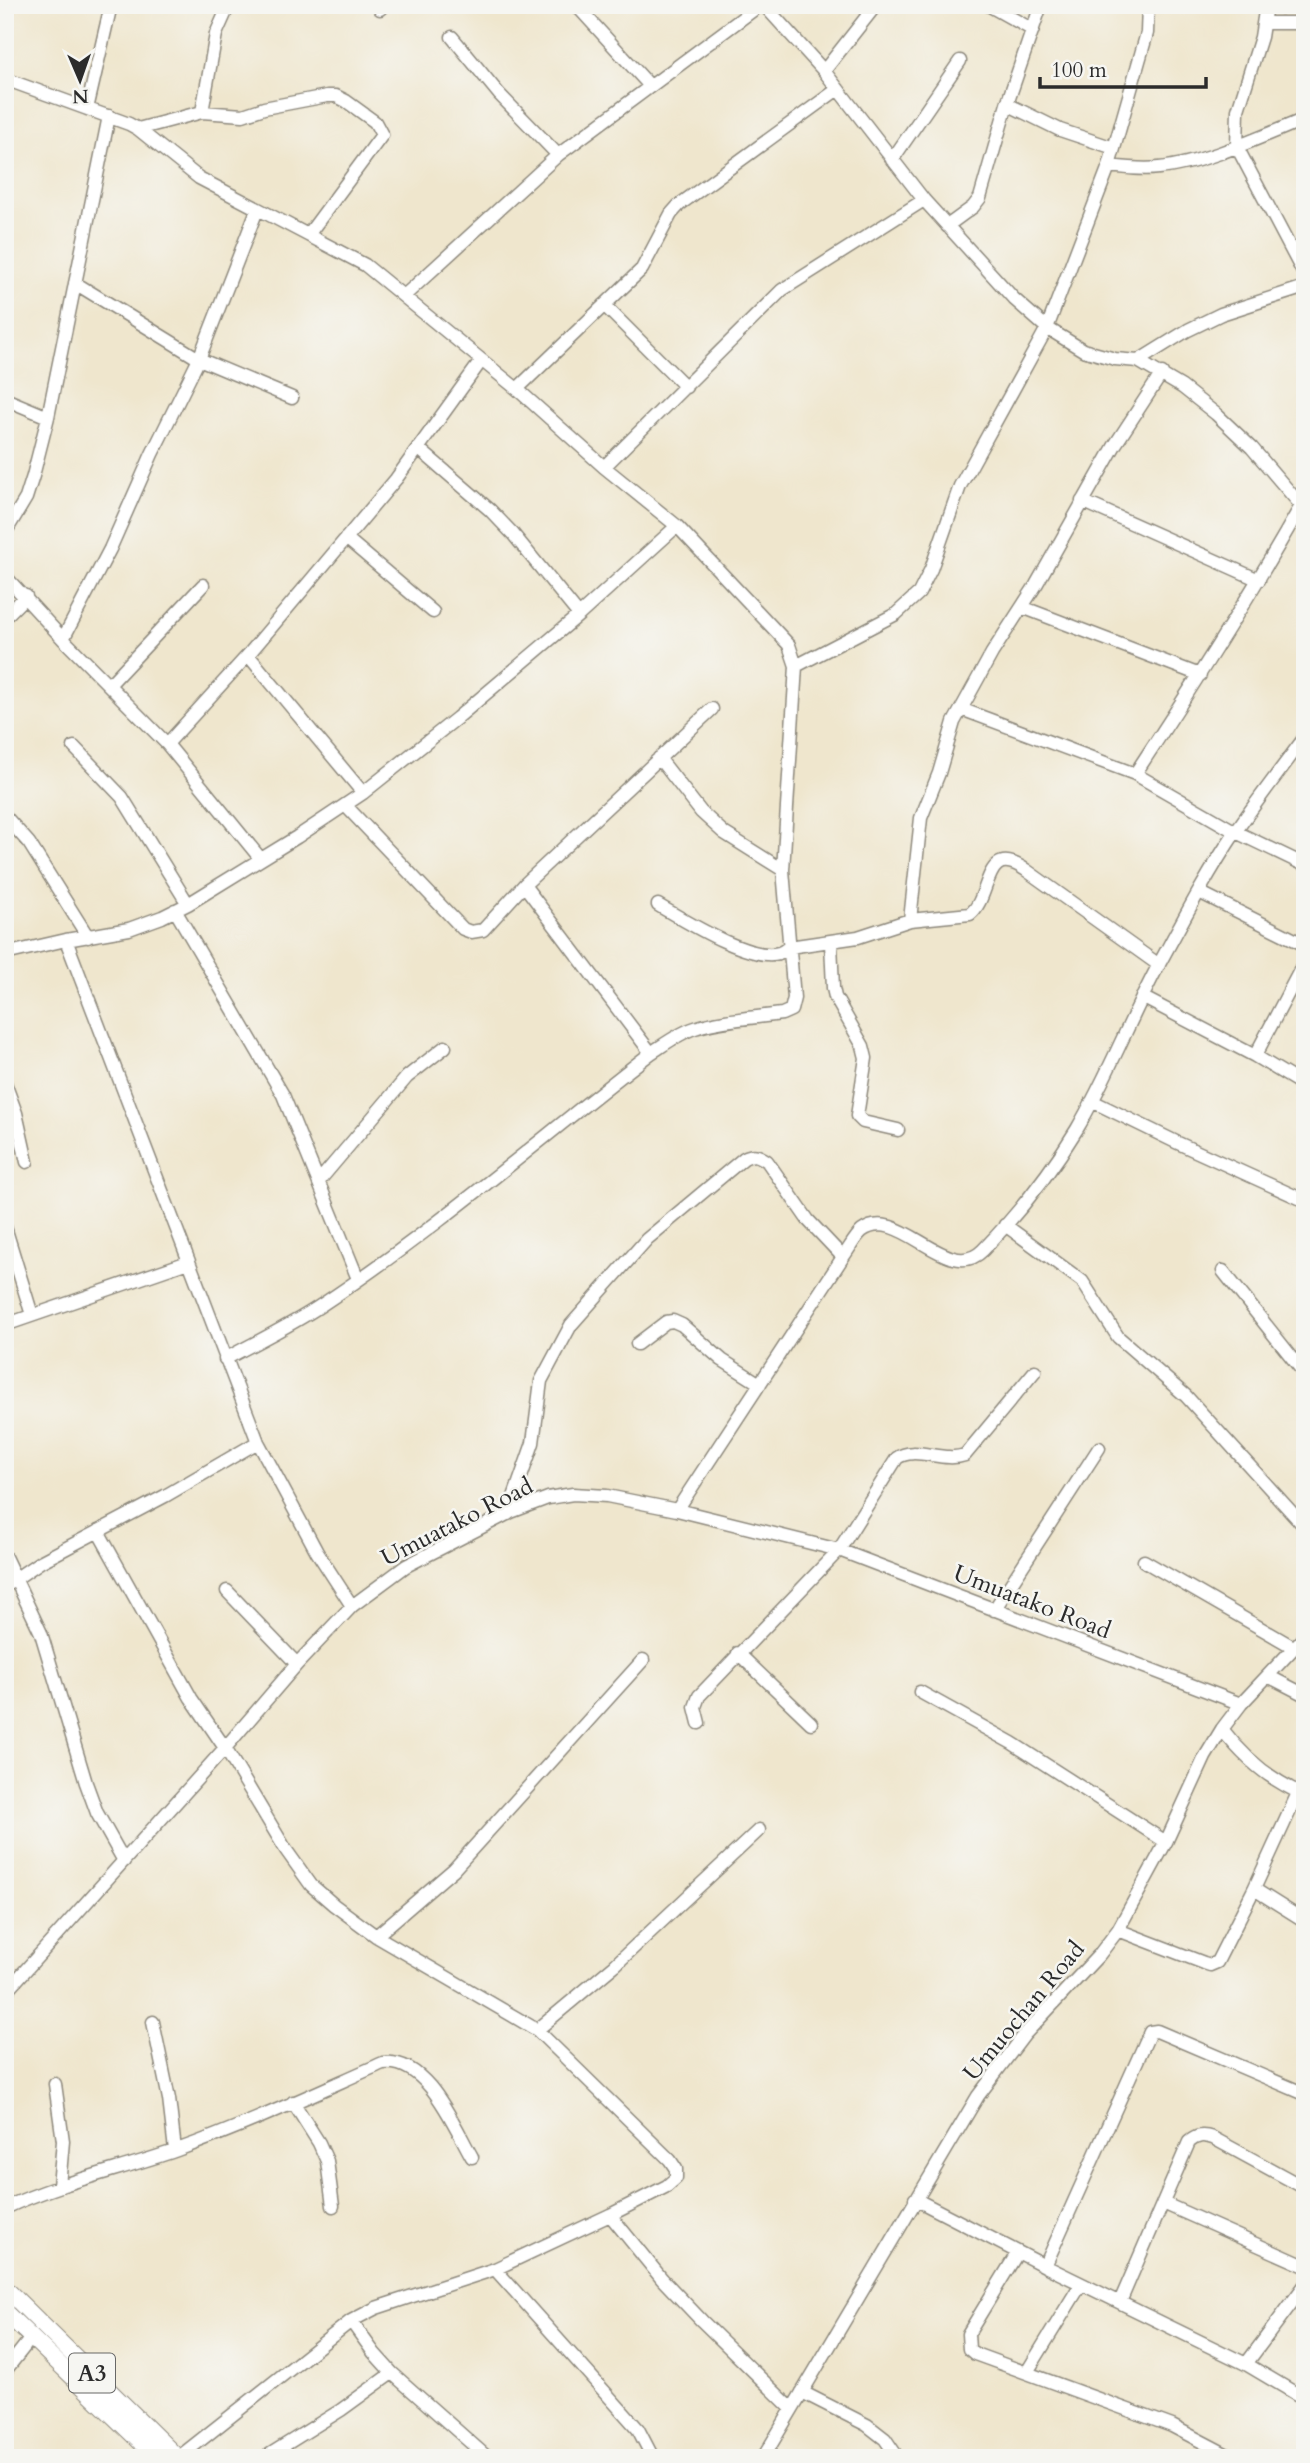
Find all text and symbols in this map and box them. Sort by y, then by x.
north arrow [46,46,116,116]
scale bar [1040,46,1207,90]
text: 100 m [1051,56,1107,85]
text: N [71,83,89,109]
street label: Umuatako Road [375,1469,539,1574]
street label: Umuatako Road [948,1557,1116,1647]
street label: Umuochan Road [956,1934,1092,2088]
road number: A3 [69,2354,115,2392]

